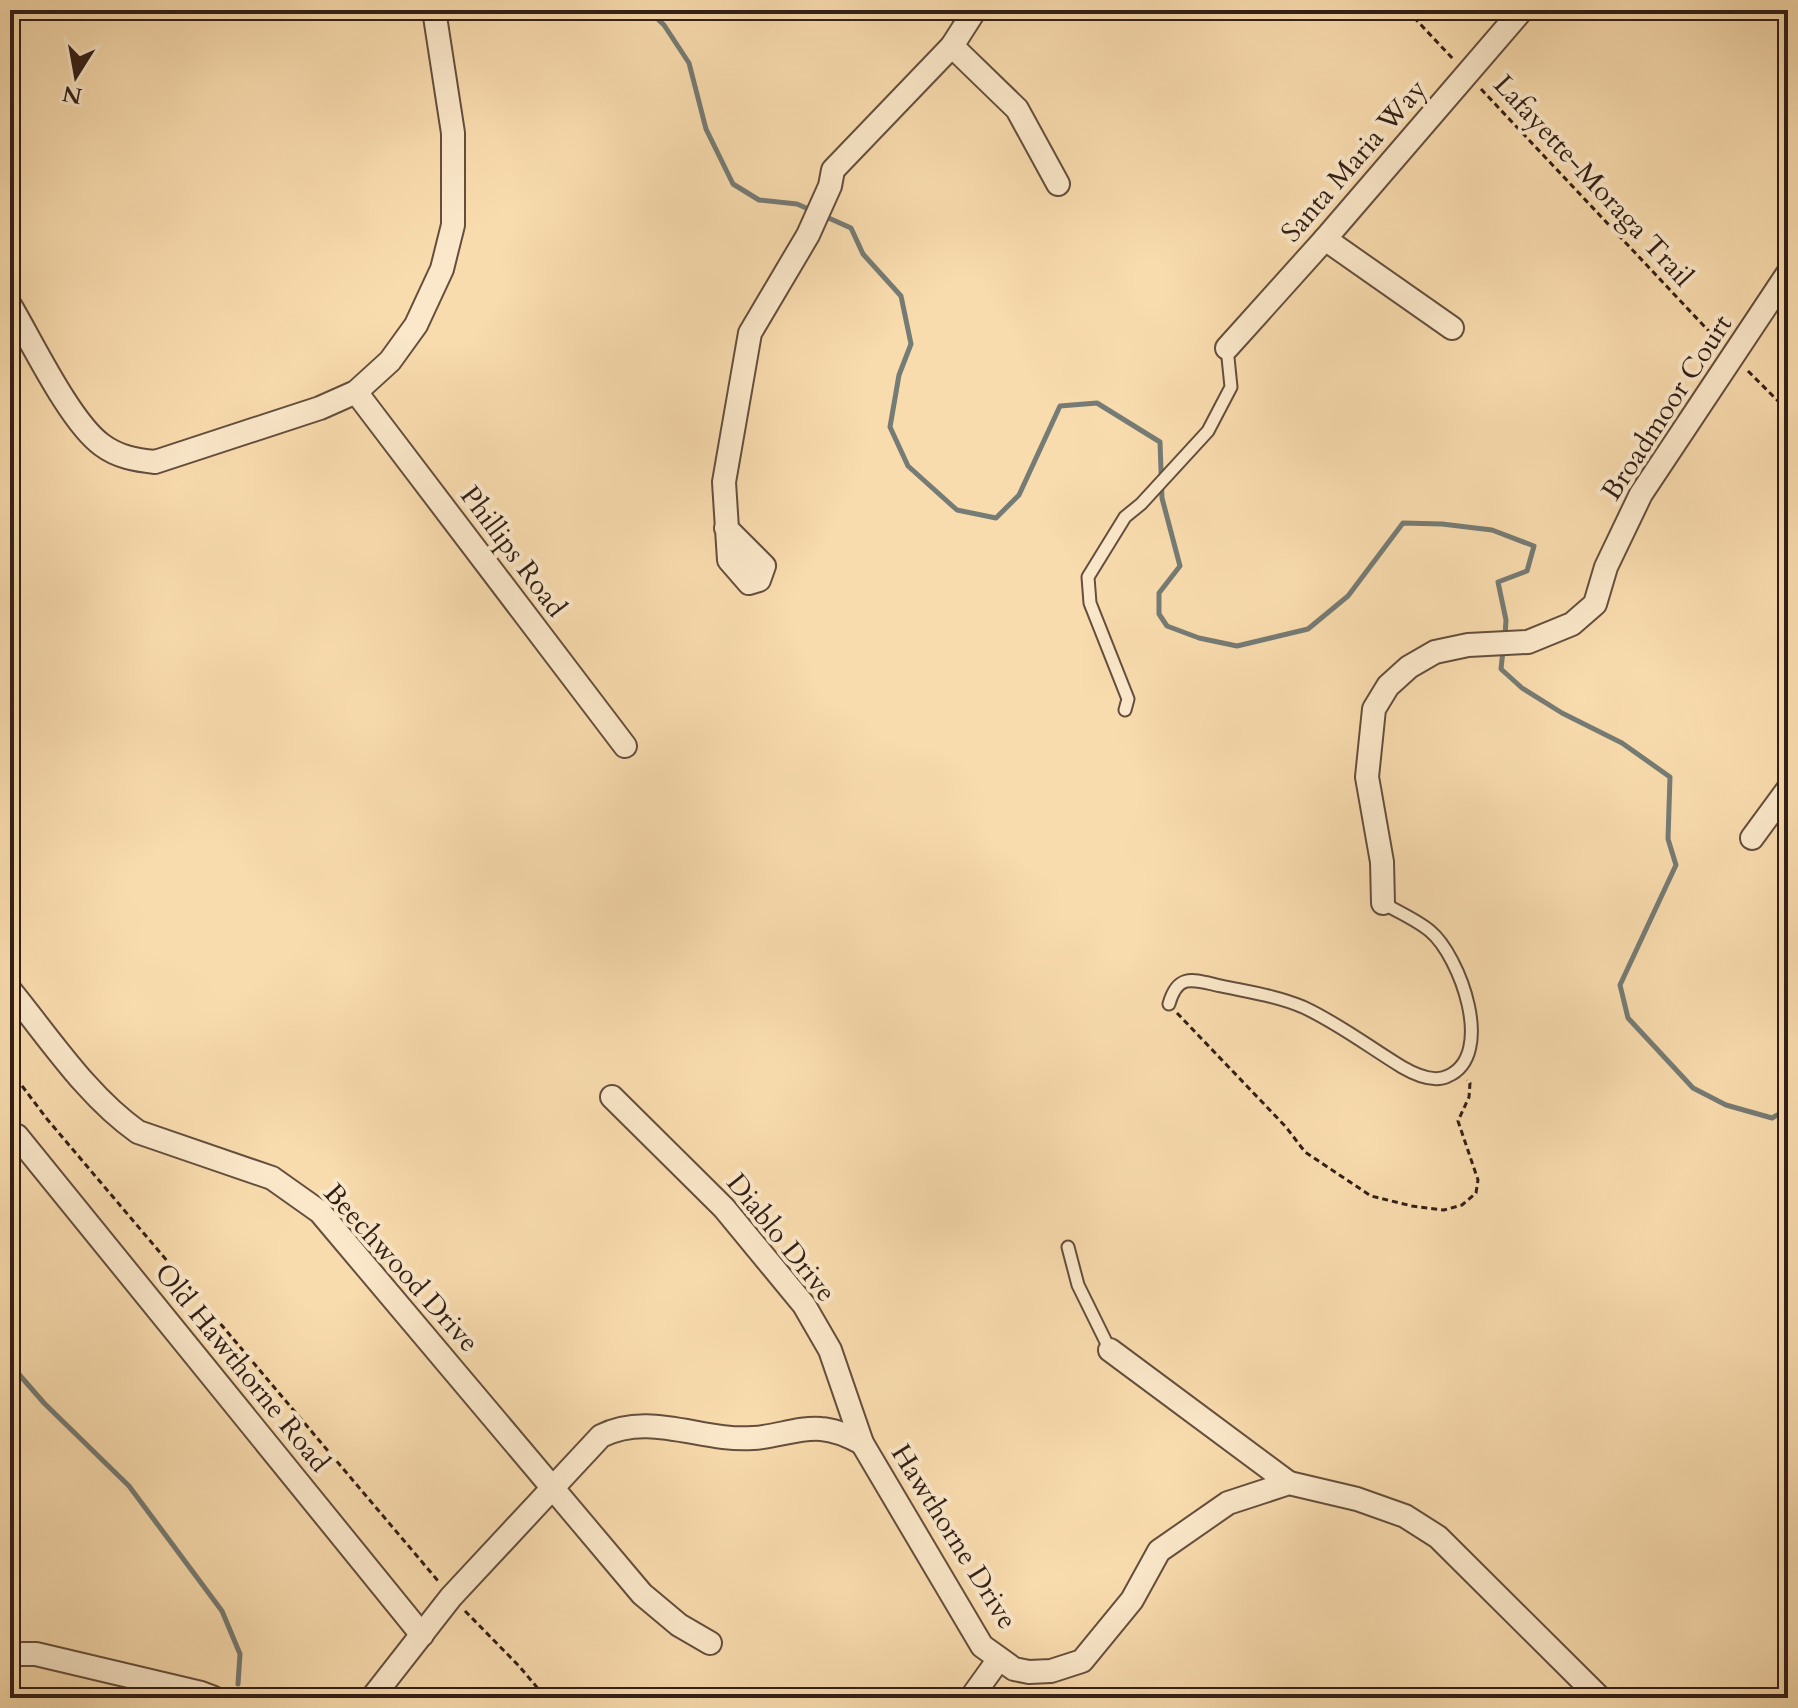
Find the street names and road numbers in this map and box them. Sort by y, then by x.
street label: Lafayette-Moraga Trail [1485,66,1702,295]
street label: Santa Maria Way [1272,71,1435,250]
street label: Broadmoor Court [1593,307,1741,508]
street label: Phillips Road [451,478,575,625]
street label: Diablo Drive [718,1165,845,1310]
street label: Beechwood Drive [315,1175,487,1360]
street label: Old Hawthorne Road [146,1255,339,1480]
street label: Hawthorne Drive [882,1437,1026,1636]

